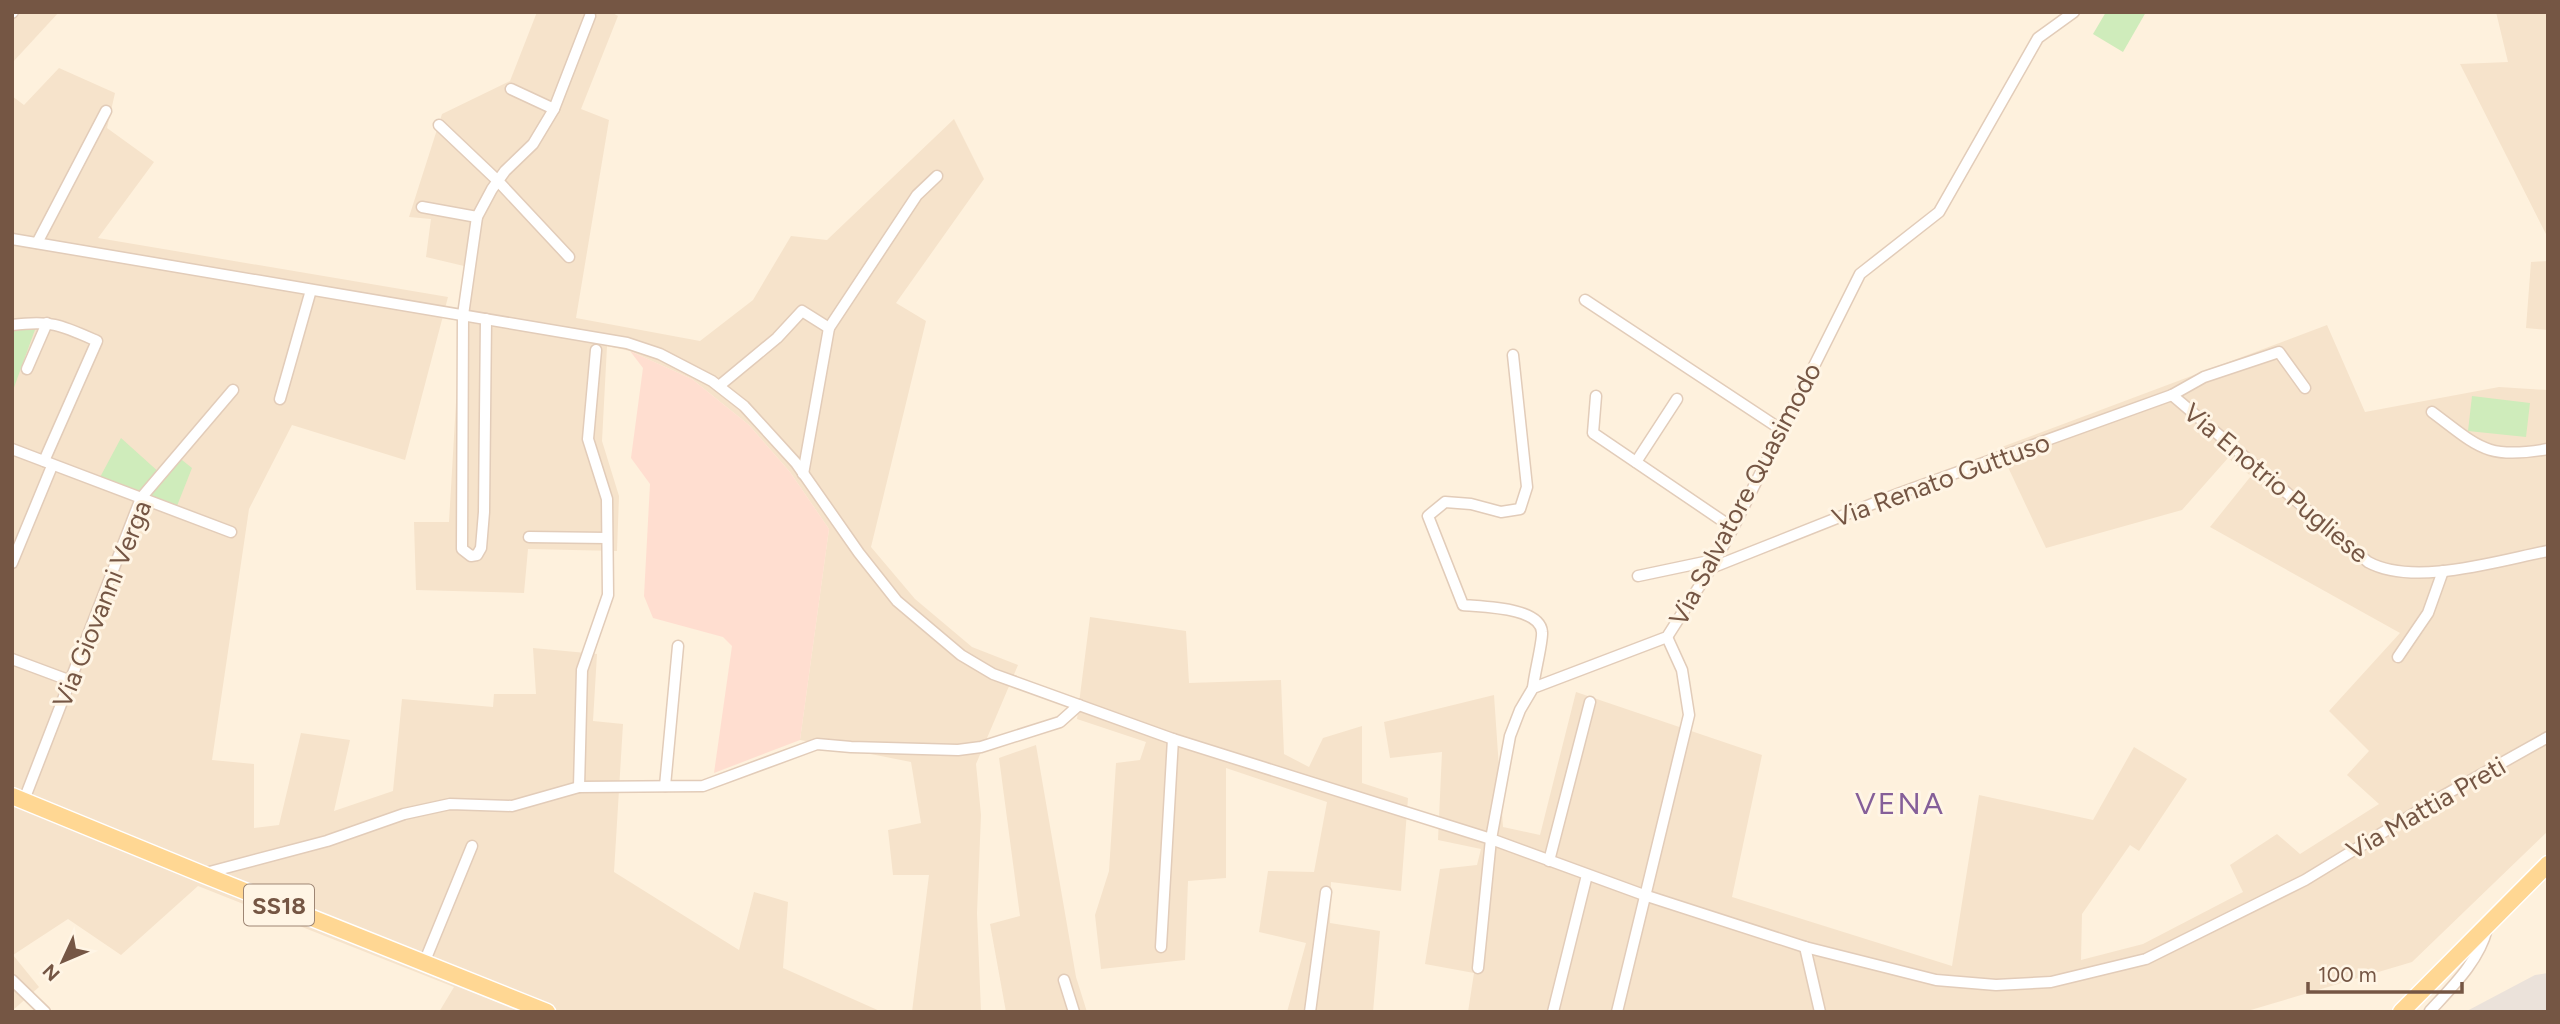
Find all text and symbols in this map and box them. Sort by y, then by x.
street label: Via Salvatore Quasimodo [1662,357,1828,631]
street label: Via Enotrio Pugliese [2177,396,2375,570]
street label: Via Renato Guttuso [1828,426,2054,534]
street label: Via Giovanni Verga [46,496,158,712]
street label: Via Mattia Preti [2341,750,2511,866]
district label: VENA [1855,785,1945,822]
road number: SS18 [244,884,314,925]
north arrow [28,926,98,996]
scale bar [2308,950,2462,994]
text: N [38,959,65,986]
text: 100 m [2318,962,2377,987]

